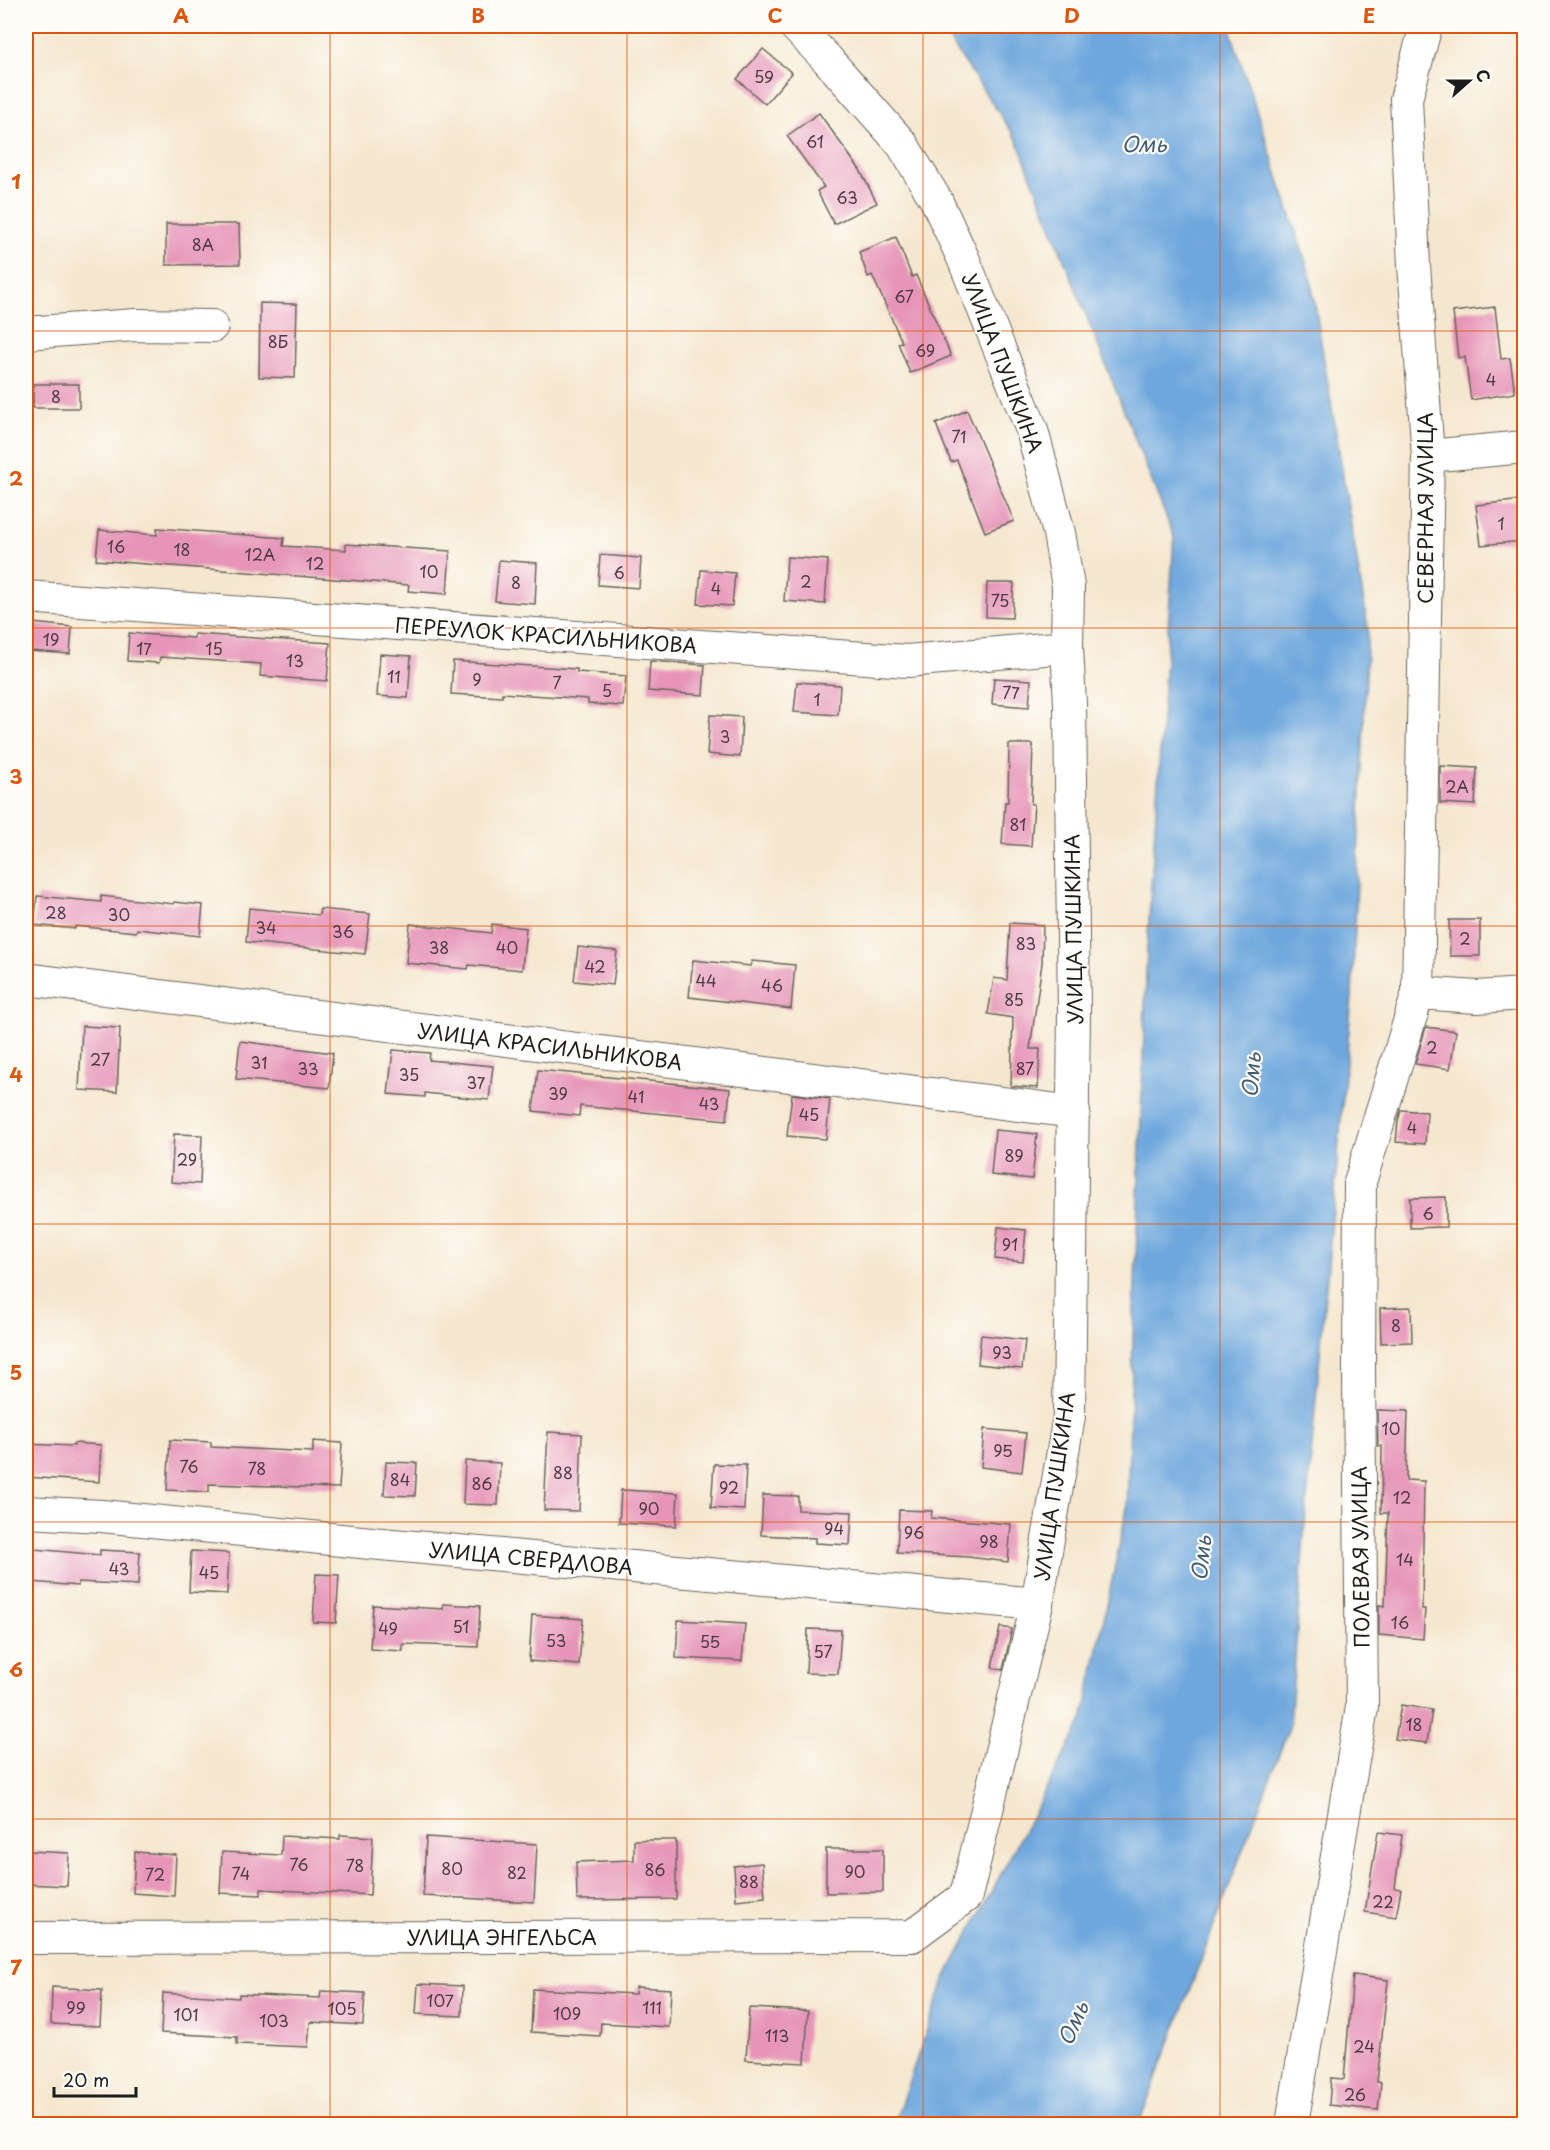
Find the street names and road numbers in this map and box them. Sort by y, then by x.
street label: УЛИЦА ПУШКИНА [955,269,1051,457]
street label: СЕВЕРНАЯ УЛИЦА [1410,412,1440,604]
street label: ПЕРЕУЛОК КРАСИЛЬНИКОВА [394,609,698,661]
street label: УЛИЦА ПУШКИНА [1056,834,1090,1024]
street label: УЛИЦА КРАСИЛЬНИКОВА [416,1015,684,1077]
street label: УЛИЦА ПУШКИНА [1026,1390,1082,1582]
street label: ПОЛЕВАЯ УЛИЦА [1343,1466,1377,1648]
street label: УЛИЦА СВЕРДЛОВА [428,1534,634,1582]
street label: УЛИЦА ЭНГЕЛЬСА [407,1922,597,1952]

